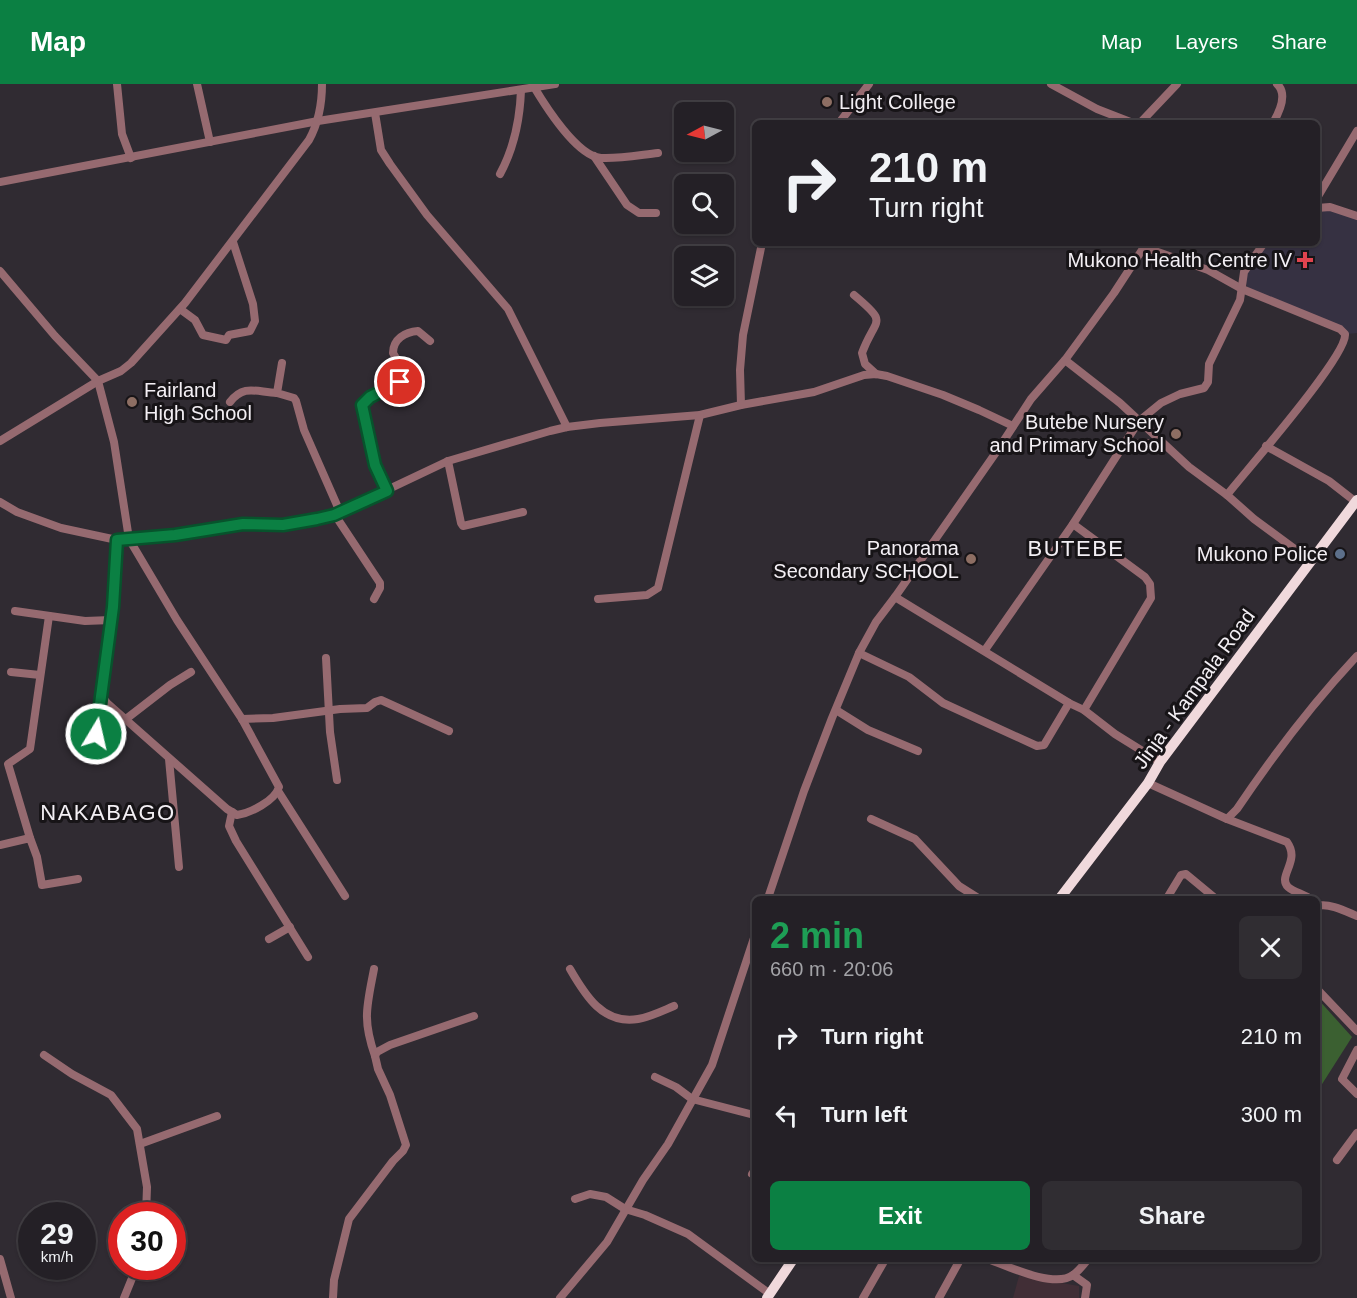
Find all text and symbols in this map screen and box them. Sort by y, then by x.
text: Map [30,26,86,57]
text: Map [1101,30,1142,53]
text: Layers [1175,30,1238,53]
text: Share [1271,30,1327,53]
place label: Light College [839,91,956,113]
marker: Light College [820,95,834,109]
north arrow [674,102,734,162]
map controls [674,102,734,306]
icon: right [770,144,848,222]
text: 210 m [869,144,988,191]
button: search [674,174,734,234]
text: Turn right [869,193,984,223]
button: layers [674,246,734,306]
place label: Mukono Health Centre IV [1067,249,1293,271]
marker: Mukono Health Centre IV [1296,251,1314,269]
pin [374,356,425,407]
icon: arrive [383,365,416,398]
place label: Fairland High School [144,379,252,424]
marker: Fairland High School [125,395,139,409]
place label: Butebe Nursery and Primary School [989,411,1164,456]
marker: Butebe Nursery and Primary School [1169,427,1183,441]
district label: BUTEBE [1027,536,1125,561]
place label: Panorama Secondary SCHOOL [773,537,960,582]
place label: Mukono Police [1197,543,1328,565]
marker: Mukono Police [1333,547,1347,561]
marker: Panorama Secondary SCHOOL [964,552,978,566]
street label: Jinja - Kampala Road [1129,605,1259,773]
position arrow [64,702,128,766]
district label: NAKABAGO [40,800,176,825]
text: 2 min [770,915,864,956]
button: close [1239,916,1302,979]
text: 660 m · 20:06 [770,958,893,980]
icon: right [770,1021,803,1054]
text: Turn right [821,1024,923,1049]
text: 210 m [1241,1024,1302,1049]
icon: left [770,1099,803,1132]
text: Turn left [821,1102,907,1127]
text: 300 m [1241,1102,1302,1127]
button: Exit [770,1181,1030,1250]
button: Share [1042,1181,1302,1250]
speed limit sign: 30 [108,1202,186,1280]
text: 29 [40,1217,74,1250]
text: km/h [41,1248,73,1265]

